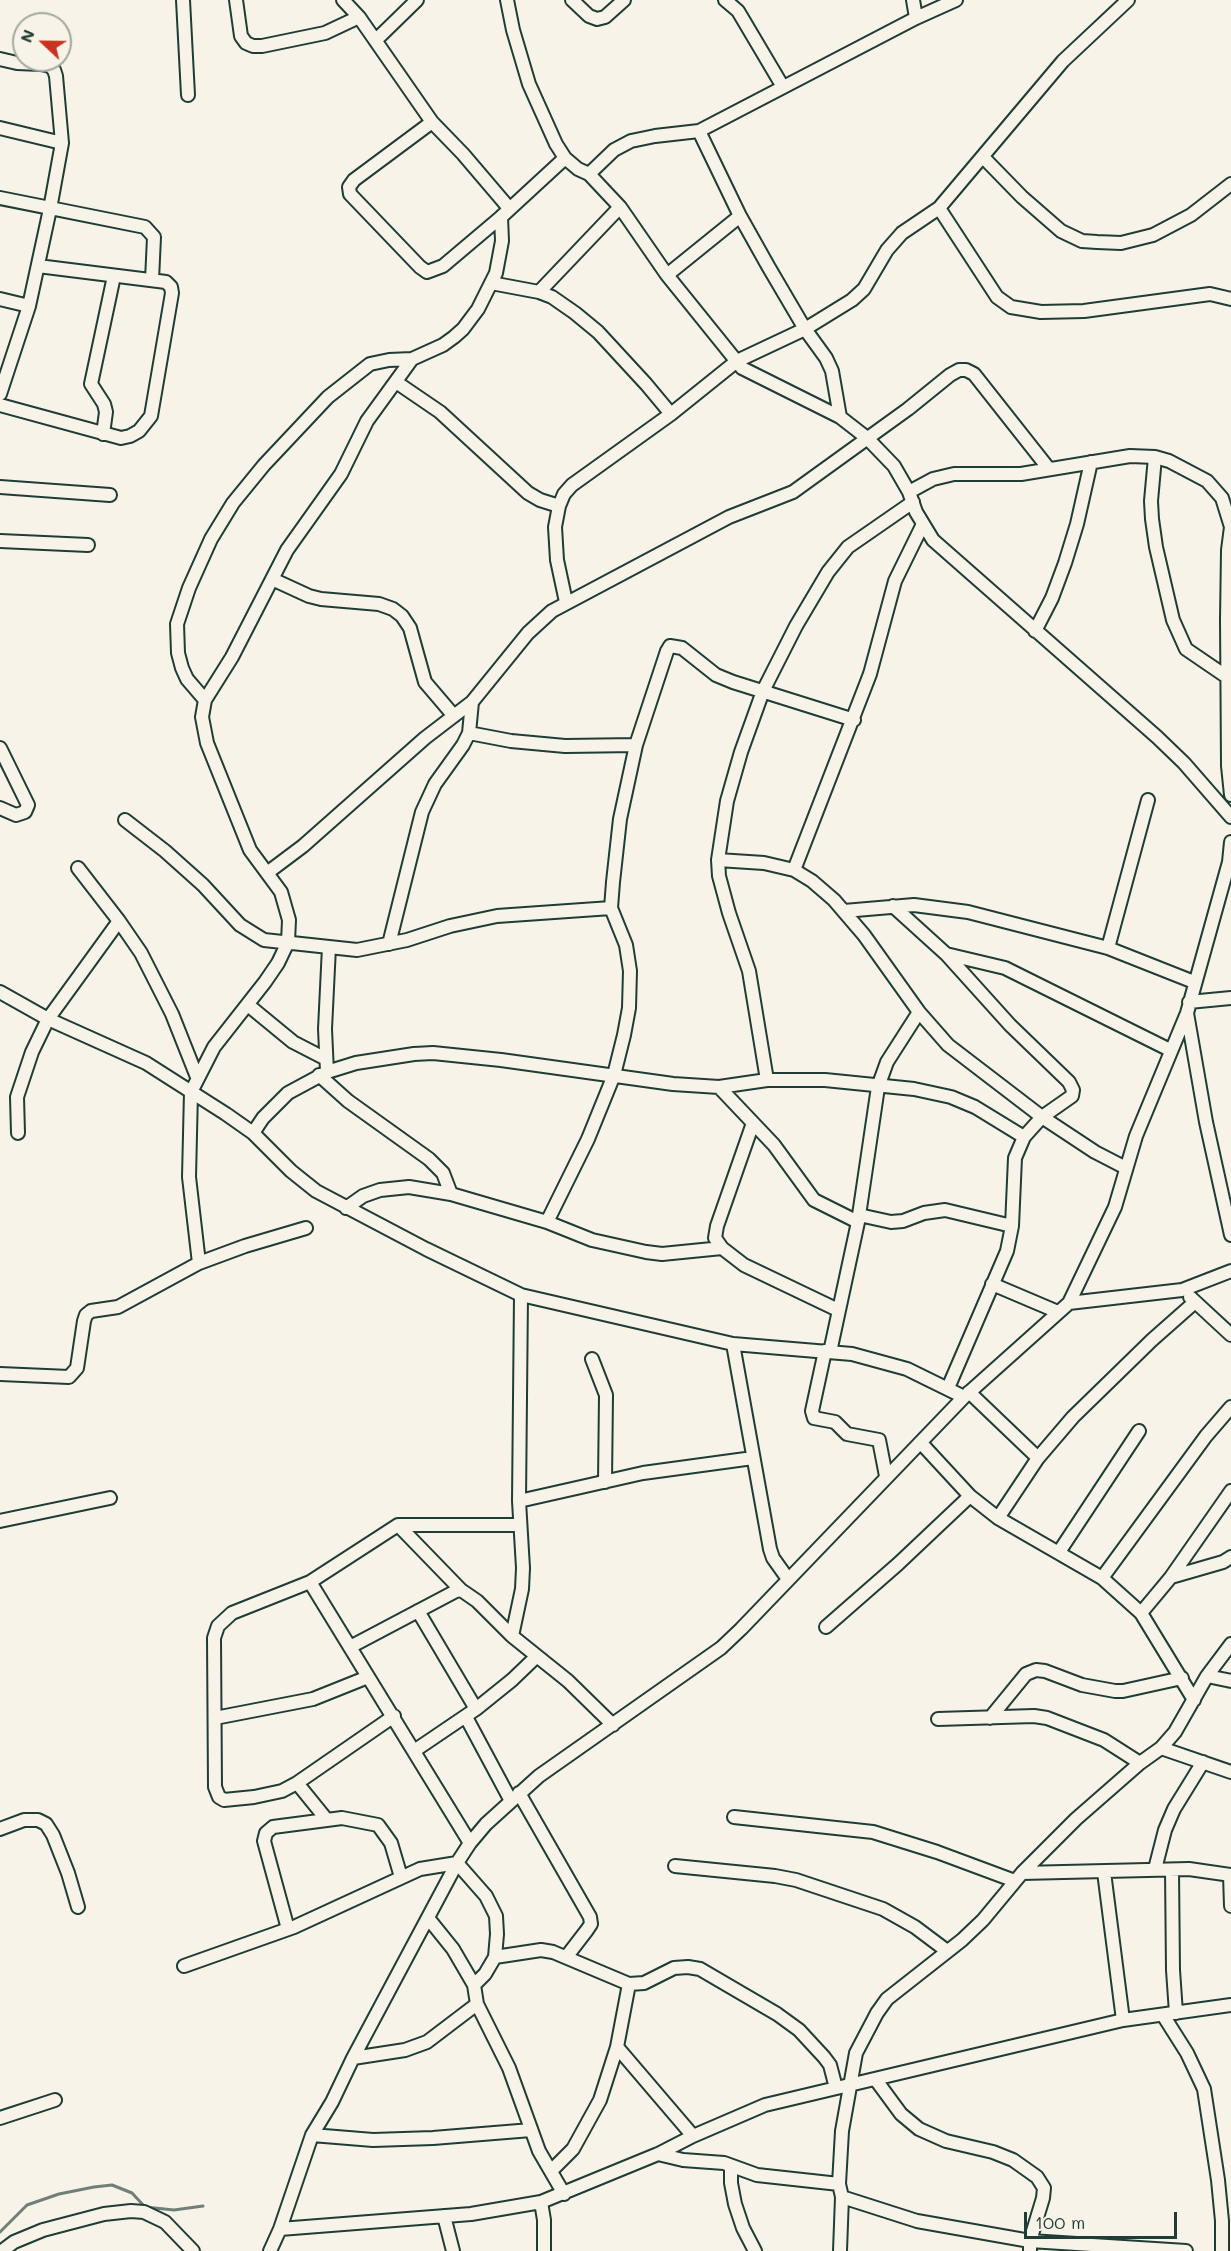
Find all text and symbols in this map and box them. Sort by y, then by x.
north arrow [12,12,72,72]
text: N [15,26,39,45]
scale bar [1027,2200,1180,2238]
text: 100 m [1035,2210,1085,2234]

